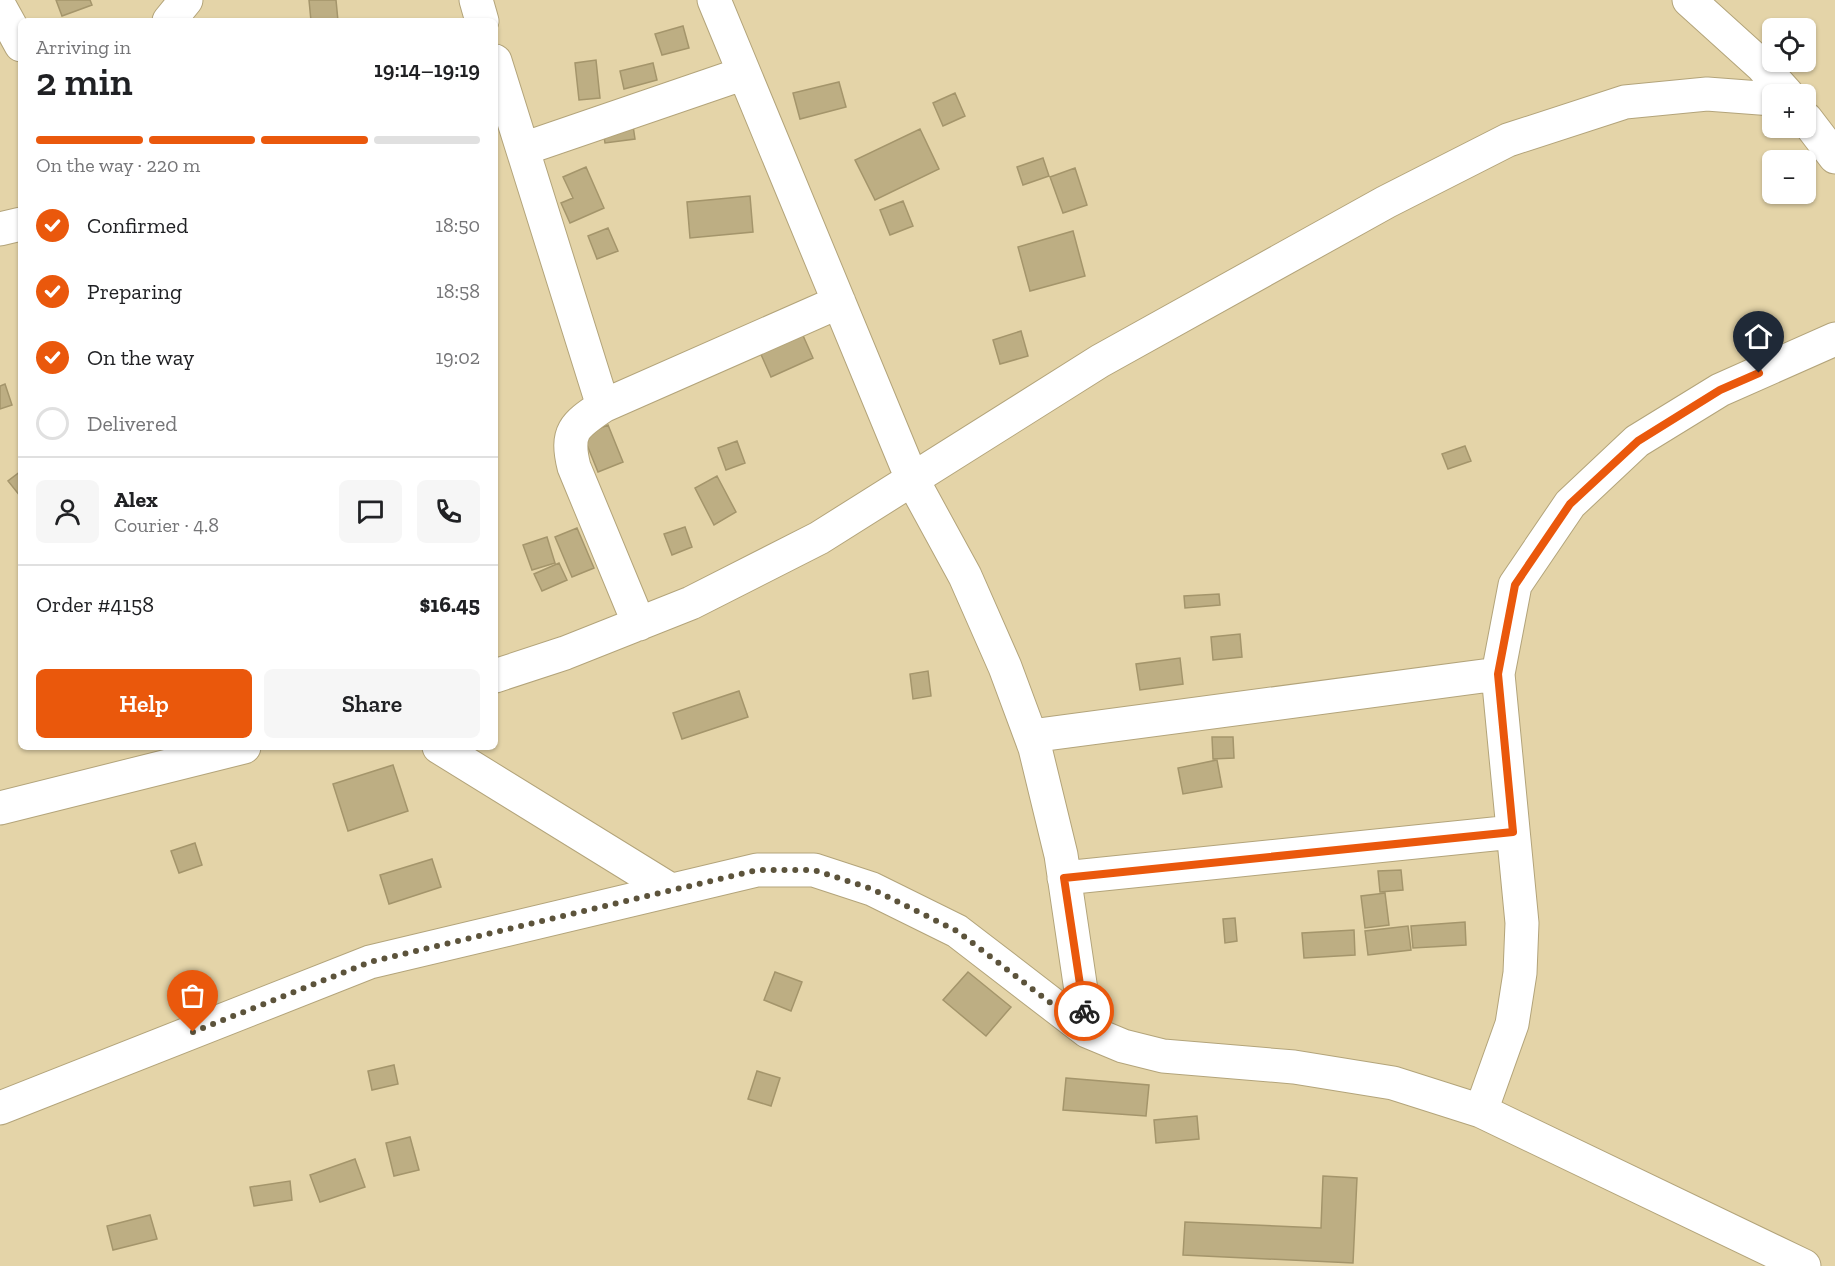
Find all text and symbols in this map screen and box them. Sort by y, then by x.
map controls [1762,18,1816,204]
button: locate [1762,18,1816,72]
text: Arriving in [36,35,131,59]
text: 19:14–19:19 [374,56,480,83]
text: 2 min [36,58,133,105]
button: + [1762,84,1816,138]
button: − [1762,150,1816,204]
text: On the way · 220 m [36,153,200,177]
icon: check [36,209,69,242]
text: Confirmed [87,212,188,239]
text: 18:50 [435,213,480,237]
icon: check [36,275,69,308]
text: Preparing [87,278,182,305]
text: 18:58 [436,279,480,303]
pin [1733,311,1784,373]
icon: home [1742,320,1775,353]
icon: check [36,341,69,374]
text: On the way [87,344,194,371]
text: 19:02 [435,345,480,369]
text: Delivered [87,410,177,437]
button: person [36,480,99,543]
button: chat [339,480,402,543]
button: phone [417,480,480,543]
text: Alex [114,486,158,513]
text: Courier · 4.8 [114,513,219,537]
text: Order #4158 [36,591,154,618]
text: $16.45 [419,591,480,618]
button: Help [36,669,252,738]
button: Share [264,669,480,738]
pin [167,970,218,1032]
icon: bag [176,979,209,1012]
courier [1054,981,1114,1041]
icon: bike [1068,995,1101,1028]

